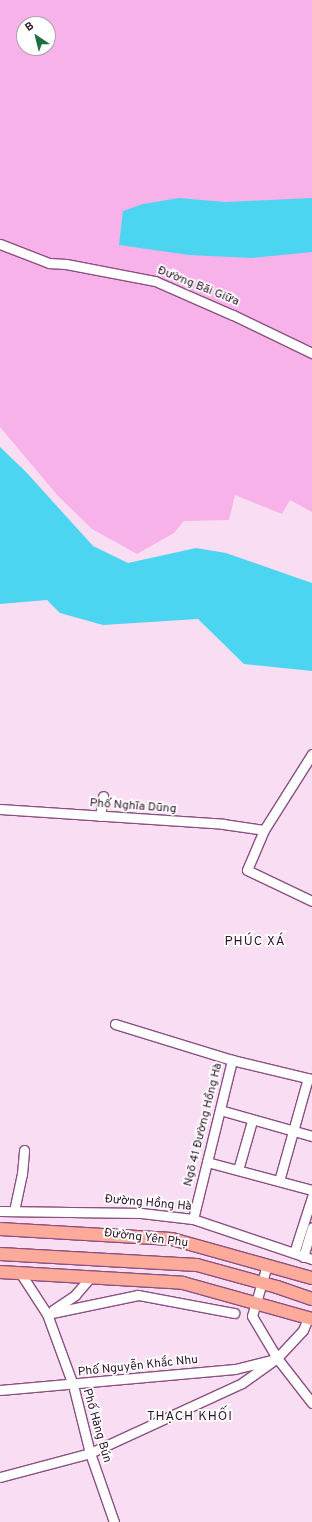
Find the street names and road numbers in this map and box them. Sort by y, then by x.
street label: Đường Bãi Giữa [155,264,241,310]
street label: Phố Nghĩa Dũng [89,797,177,817]
street label: Ngõ 41 Đường Hồng Hà [182,1062,226,1188]
street label: Đường Hồng Hà [104,1193,192,1215]
street label: Đường Yên Phụ [103,1227,189,1251]
street label: Phố Nguyễn Khắc Nhu [77,1354,199,1380]
street label: Phố Hàng Bún [79,1387,113,1465]

